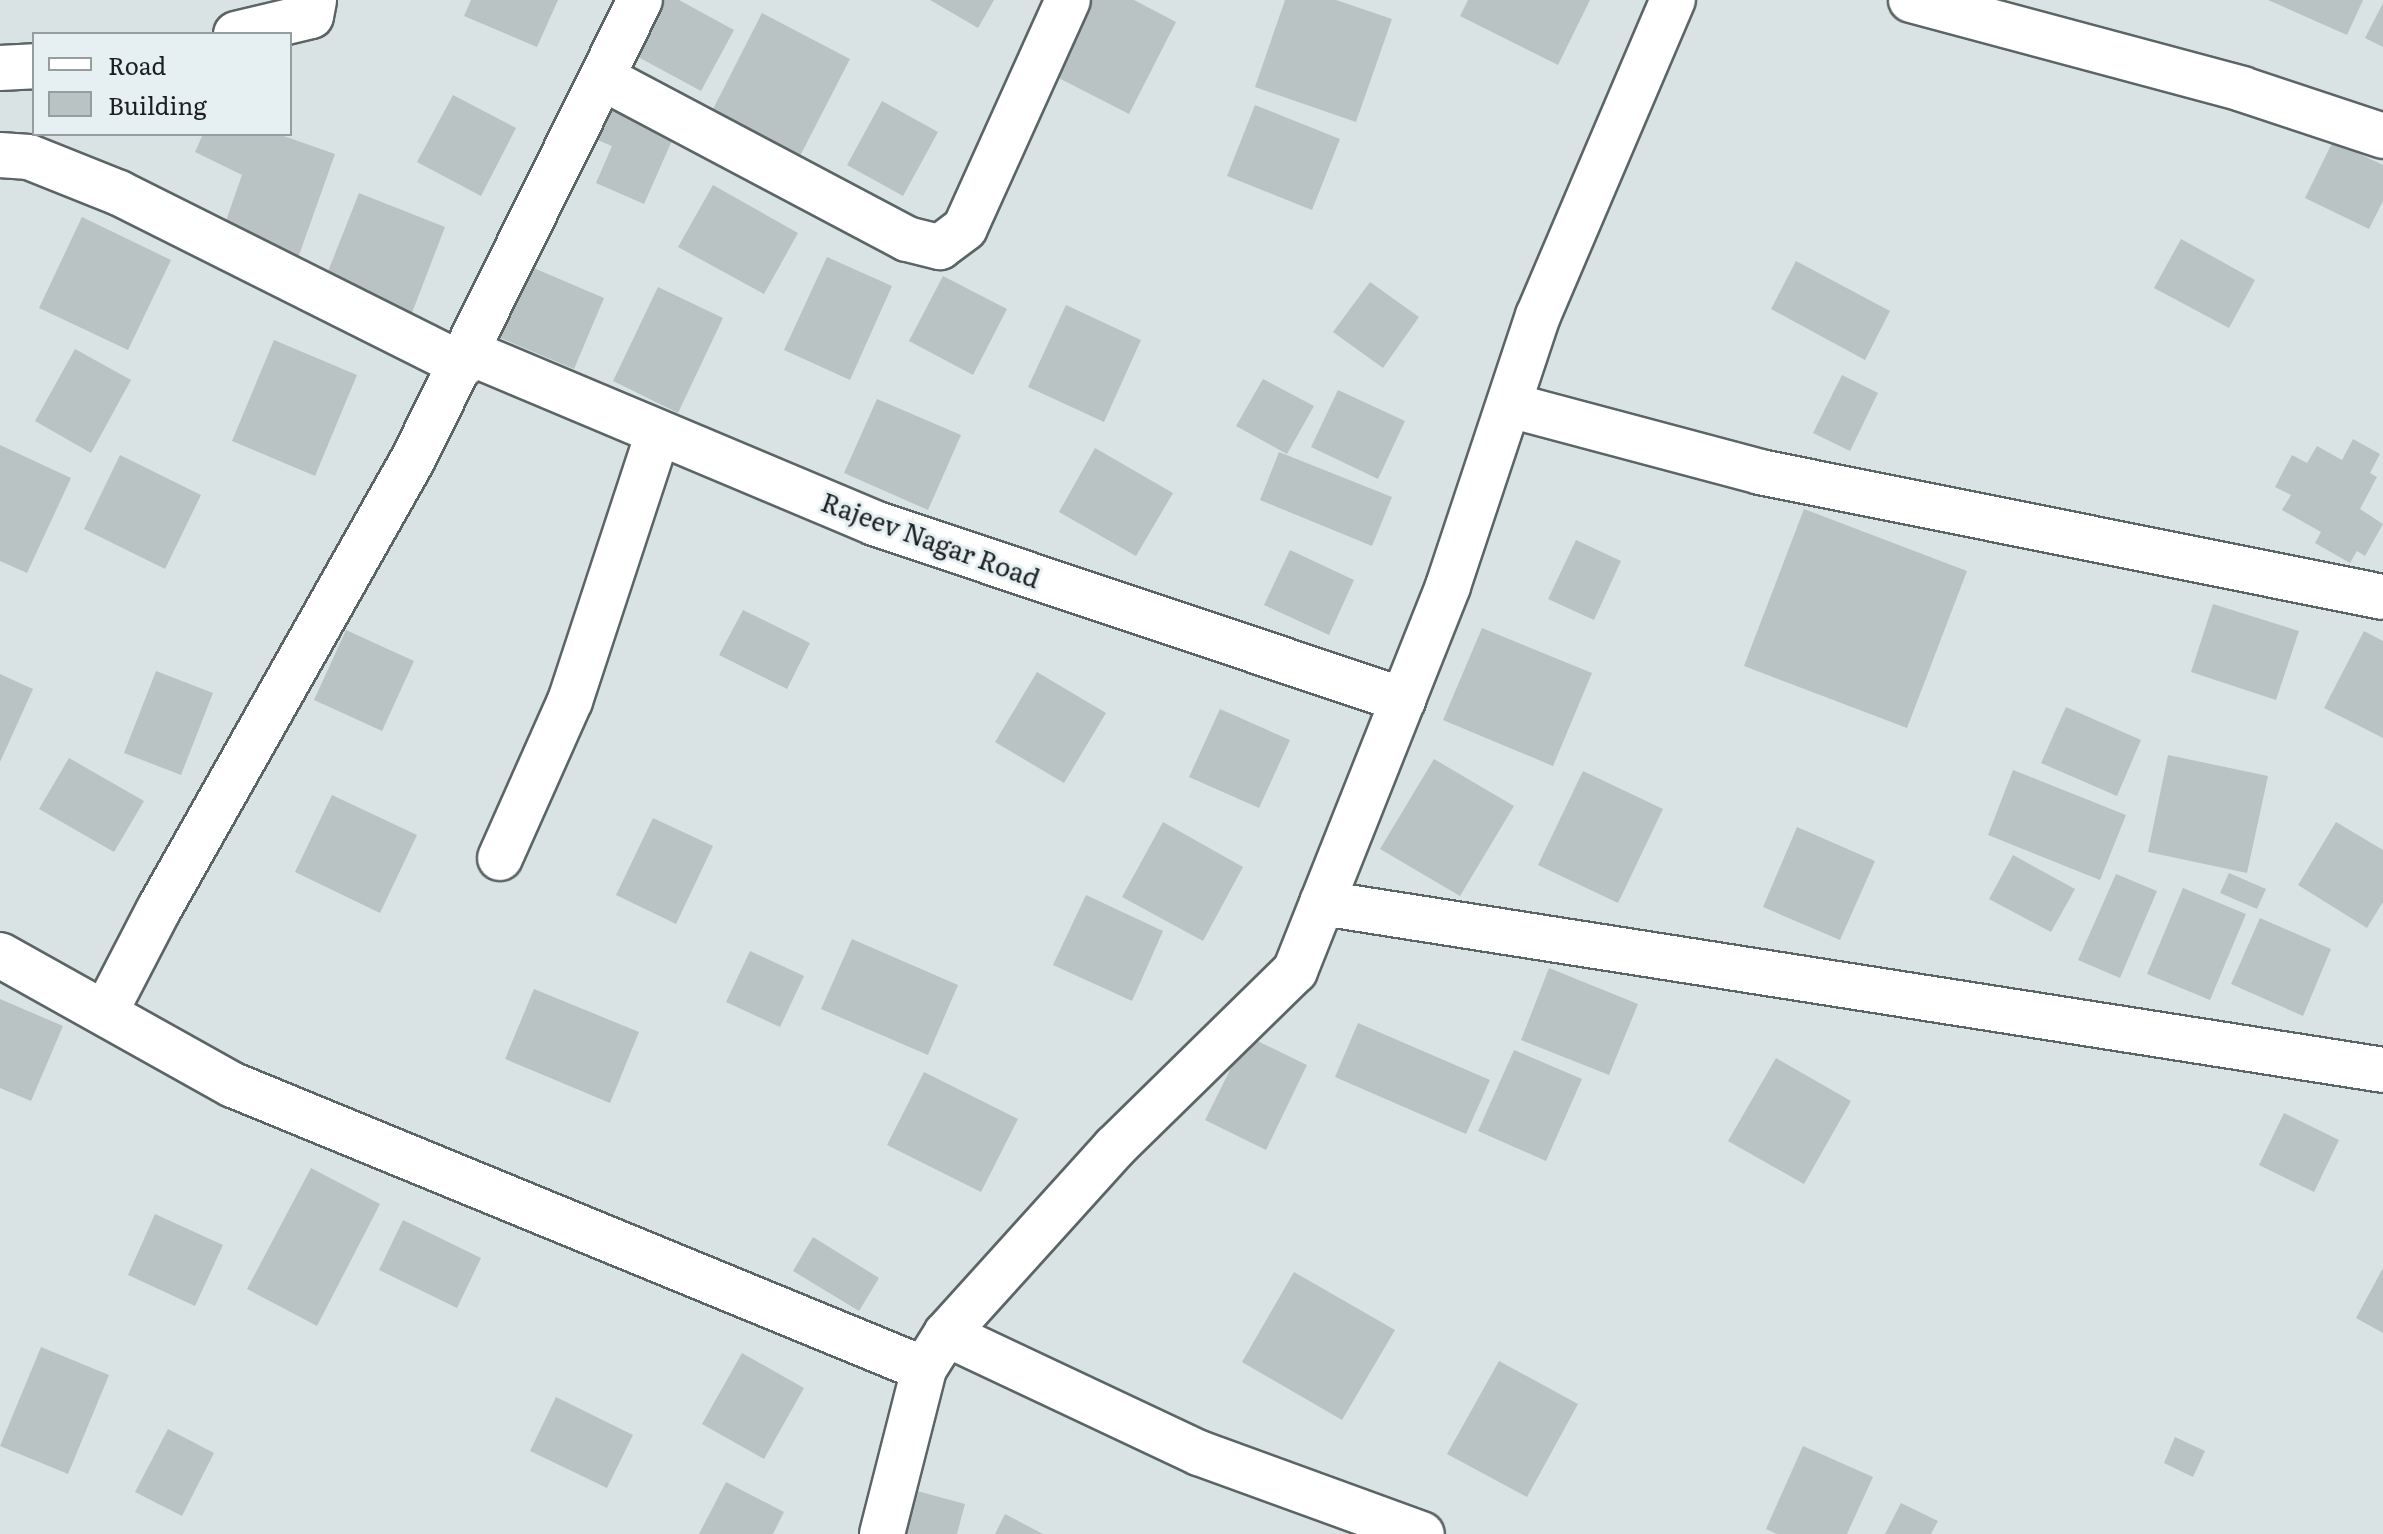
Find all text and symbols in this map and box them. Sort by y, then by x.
legend [32,32,292,136]
text: Road [108,47,166,82]
text: Building [108,87,207,122]
street label: Rajeev Nagar Road [817,485,1045,593]

